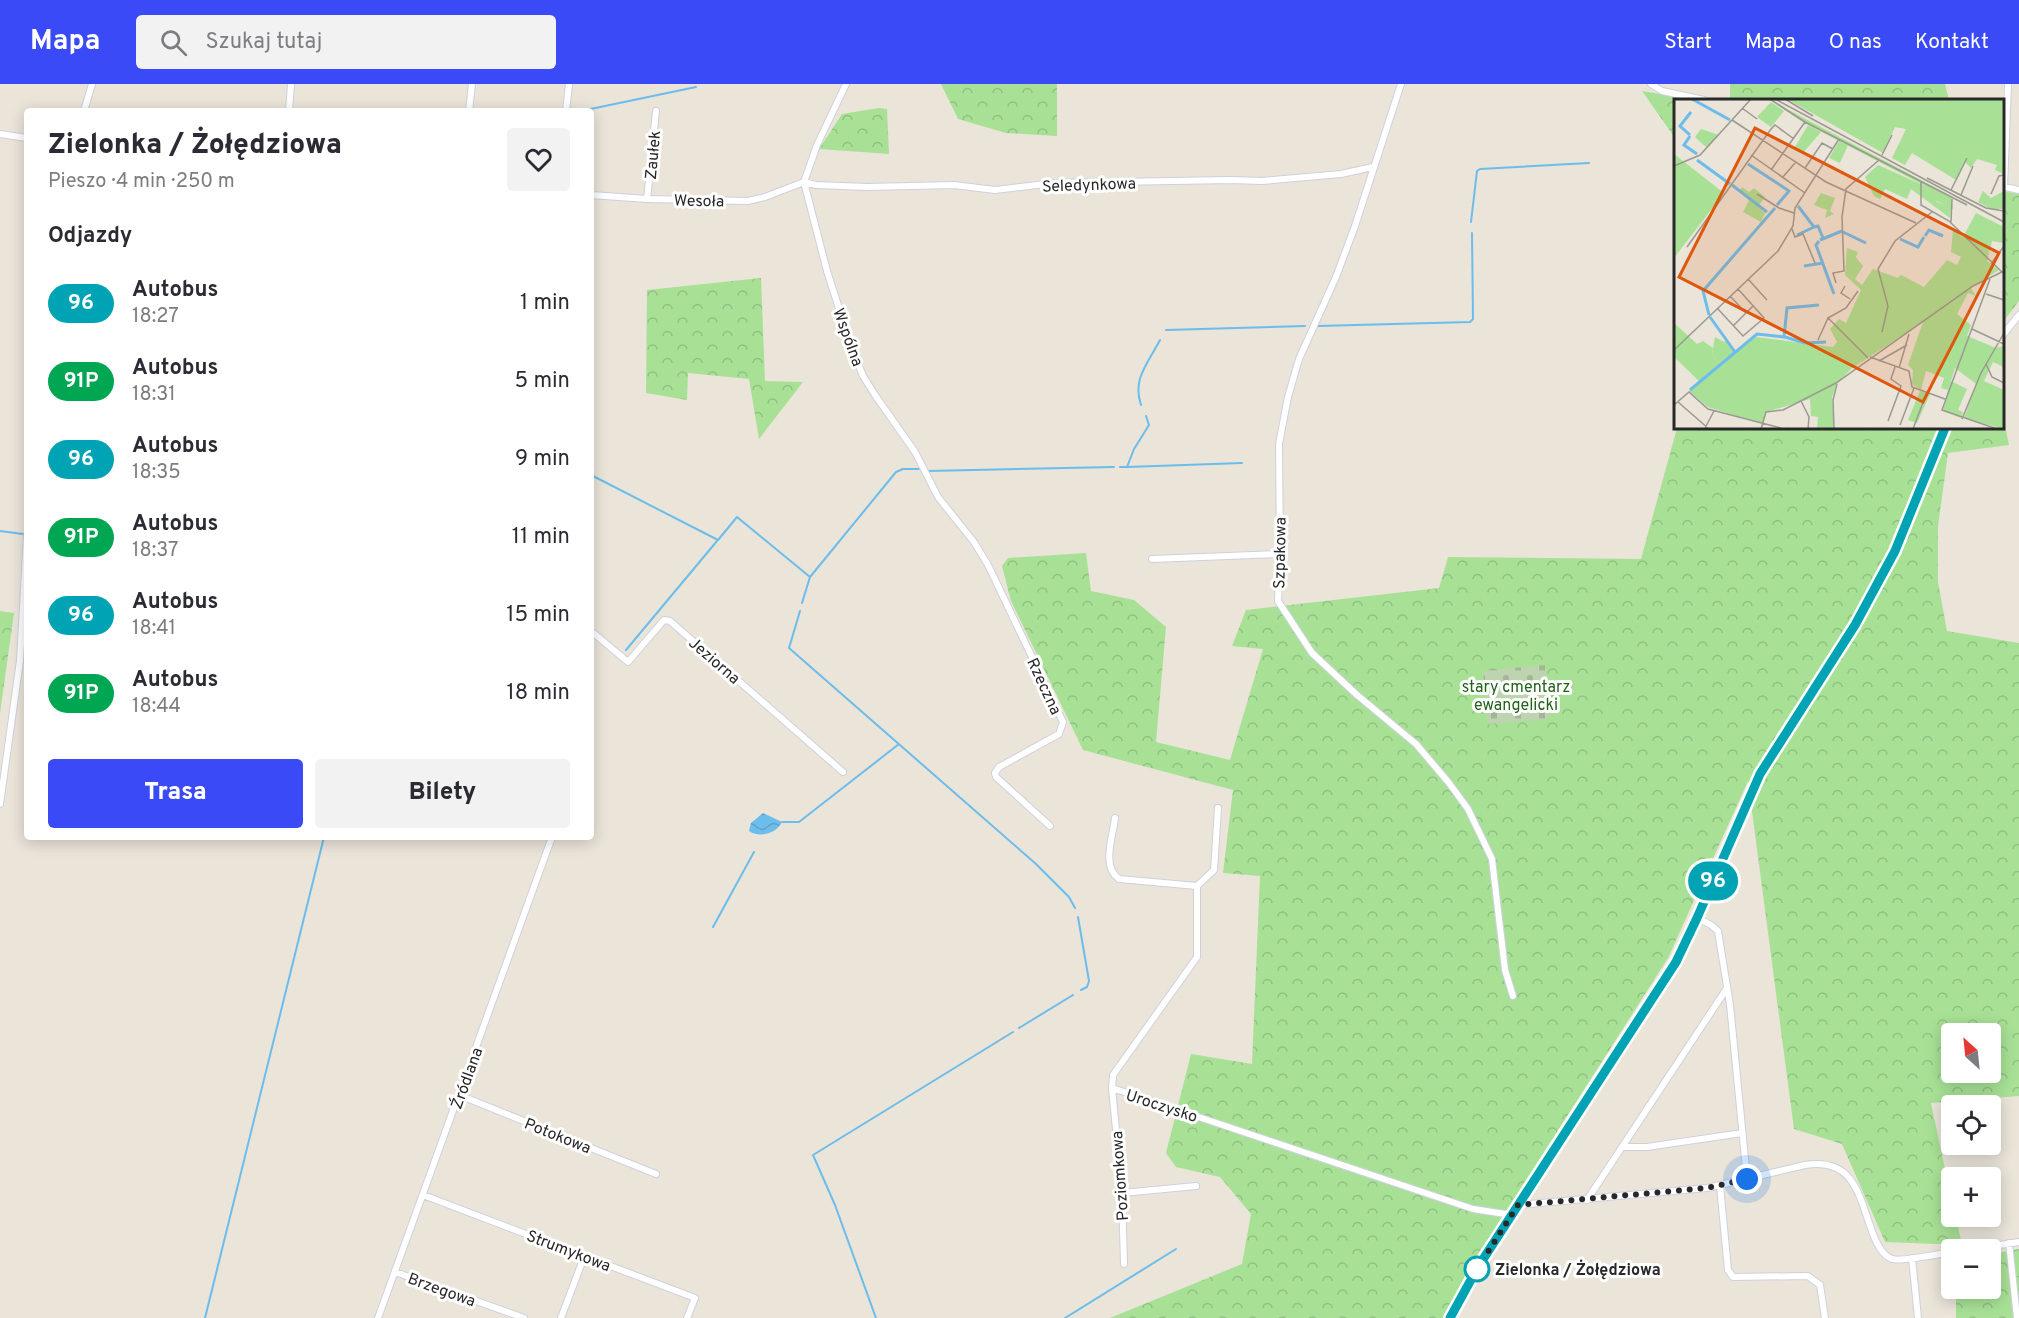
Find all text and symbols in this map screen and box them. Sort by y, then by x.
search box [136,15,556,69]
text: Mapa [30,24,100,60]
icon: search [157,26,190,59]
text: Szukaj tutaj [205,29,322,56]
text: Start [1664,29,1712,56]
text: Mapa [1745,29,1796,56]
text: O nas [1829,29,1882,56]
text: Kontakt [1915,29,1989,56]
inset map [1674,99,2004,429]
text: Zielonka / Żołędziowa [48,128,342,164]
button: heart [507,128,570,191]
street label: Zaułek [642,130,666,181]
text: Pieszo · 4 min · 250 m [48,169,235,195]
street label: Seledynkowa [1042,174,1136,198]
street label: Wesoła [674,192,724,212]
text: Odjazdy [48,223,132,250]
text: Autobus [132,277,218,304]
text: 96 [68,290,94,317]
text: 1 min [520,290,570,317]
text: 18:27 [132,304,179,330]
street label: Wspólna [827,306,867,370]
text: Autobus [132,355,218,382]
text: 91P [64,368,98,395]
text: 5 min [515,368,570,395]
text: 18:31 [132,382,176,408]
text: Autobus [132,433,218,460]
text: 96 [68,446,94,473]
text: 9 min [515,446,570,473]
text: 18:35 [132,460,181,486]
text: Autobus [132,511,218,538]
street label: Szpakowa [1270,517,1292,589]
text: 91P [64,524,98,551]
text: 11 min [512,524,570,551]
text: 18:37 [132,538,178,564]
text: Autobus [132,589,218,616]
text: 96 [68,602,94,629]
text: 15 min [506,602,570,629]
text: 18:41 [132,616,176,642]
street label: Jeziorna [684,634,744,689]
street label: Rzeczna [1021,655,1065,719]
text: Autobus [132,667,218,694]
park label: stary cmentarz ewangelicki [1462,678,1570,716]
text: 91P [64,680,98,707]
text: 18 min [507,680,570,707]
text: 18:44 [132,694,181,720]
button: Trasa [48,759,303,828]
button: Bilety [315,759,570,828]
line badge: 96 [1686,862,1740,900]
text: 96 [1700,868,1726,895]
north arrow [1941,1023,2001,1083]
map controls [1941,1023,2001,1299]
street label: Źródlana [446,1044,488,1112]
street label: Uroczysko [1123,1086,1200,1128]
button: locate [1941,1095,2001,1155]
street label: Potokowa [521,1114,594,1159]
street label: Poziomkowa [1108,1130,1134,1221]
your location [1732,1164,1762,1194]
button: + [1941,1167,2001,1227]
street label: Strumykowa [523,1227,613,1277]
button: − [1941,1239,2001,1299]
marker: Zielonka / Żołędziowa [1464,1256,1490,1282]
place label: Zielonka / Żołędziowa [1495,1259,1661,1281]
street label: Brzegowa [405,1269,478,1312]

